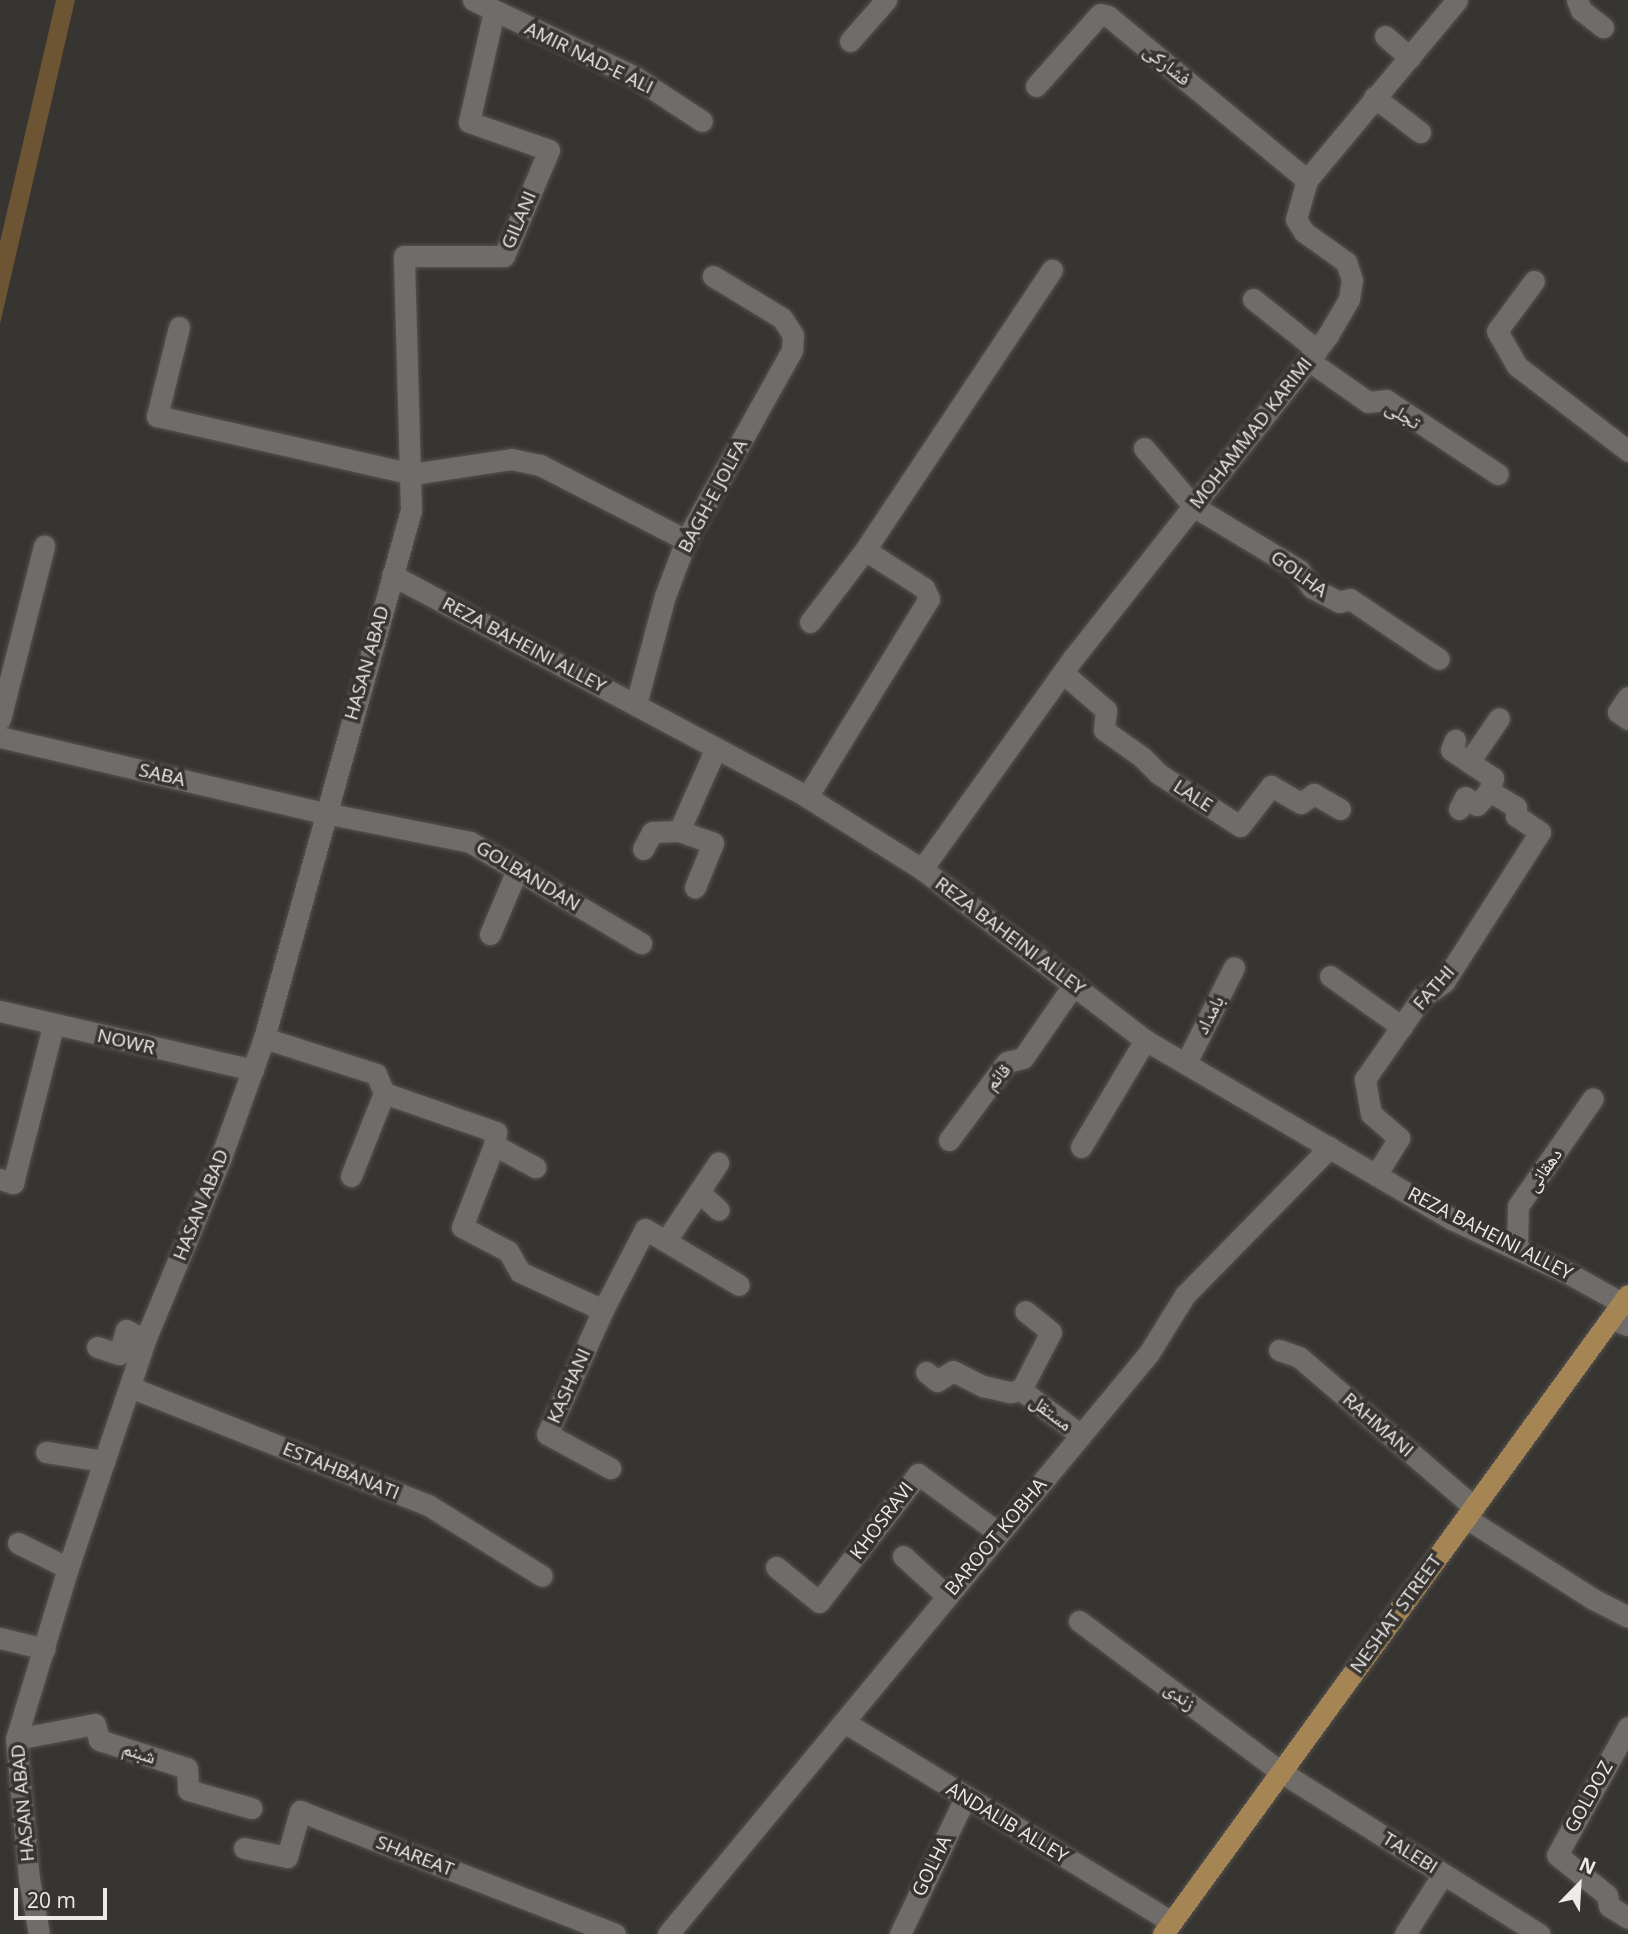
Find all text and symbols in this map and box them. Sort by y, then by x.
street label: AMIR NAD-E ALI [521,17,657,99]
street label: فشارکی [1139,39,1195,91]
street label: GILANI [497,188,541,252]
street label: MOHAMMAD KARIMI [1185,353,1317,513]
street label: تجلی [1381,396,1425,434]
street label: BAGH-E JOLFA [674,435,752,557]
street label: GOLHA [1266,546,1332,602]
street label: REZA BAHEINI ALLEY [438,592,610,698]
street label: HASAN ABAD [340,603,394,723]
street label: SABA [137,759,187,791]
street label: LALE [1169,775,1217,817]
street label: GOLBANDAN [472,836,584,916]
street label: REZA BAHEINI ALLEY [931,872,1089,1000]
street label: FATHI [1408,961,1460,1015]
street label: بامداد [1191,992,1229,1038]
street label: NOWR [95,1024,157,1060]
street label: قائم [980,1059,1016,1095]
street label: دهقانی [1521,1144,1567,1196]
street label: HASAN ABAD [168,1146,234,1264]
street label: REZA BAHEINI ALLEY [1404,1183,1576,1285]
street label: KASHANI [542,1345,596,1427]
street label: RAHMANI [1338,1388,1418,1462]
street label: مستقل [1025,1390,1077,1436]
street label: ESTAHBANATI [279,1437,403,1505]
street label: BAROOT KOBHA [940,1474,1052,1600]
street label: KHOSRAVI [845,1478,919,1564]
street label: NESHAT STREET [1345,1550,1447,1678]
street label: زندی [1160,1677,1200,1715]
street label: شبنم [119,1737,159,1769]
street label: HASAN ABAD [7,1743,39,1863]
street label: GOLDOZ [1560,1757,1618,1837]
street label: ANDALIB ALLEY [942,1778,1072,1868]
street label: TALEBI [1378,1827,1442,1879]
street label: SHAREAT [373,1831,457,1881]
street label: GOLHA [908,1832,956,1900]
north arrow [1544,1850,1614,1920]
text: N [1575,1851,1600,1881]
scale bar [18,1874,110,1918]
text: 20 m [27,1886,76,1914]

